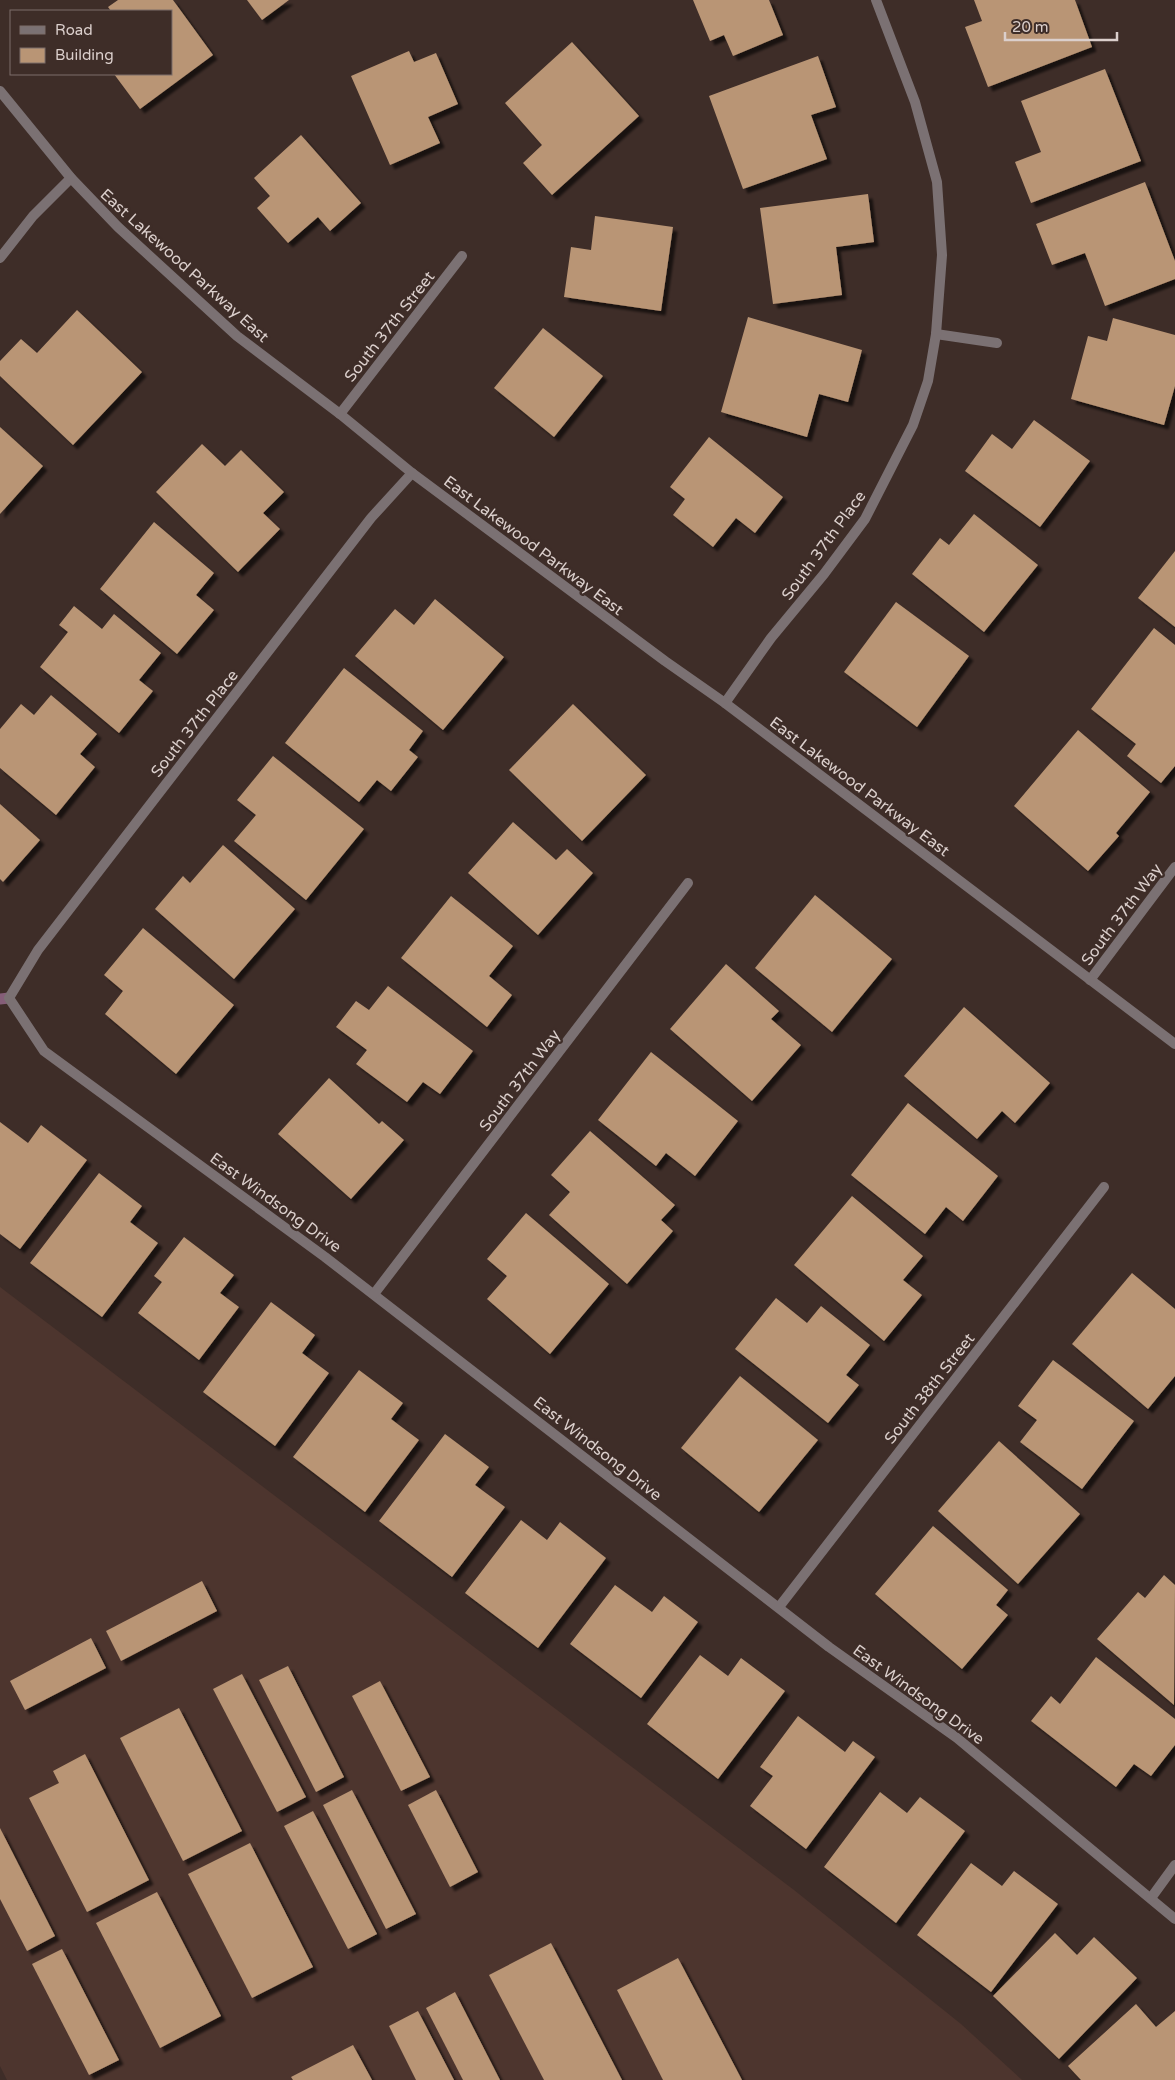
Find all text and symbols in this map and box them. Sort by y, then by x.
legend [10,10,172,75]
scale bar [1005,10,1118,42]
text: 20 m [1012,18,1049,36]
text: Road [55,21,93,39]
text: Building [55,46,114,64]
street label: East Lakewood Parkway East [96,185,273,347]
street label: South 37th Street [340,267,439,386]
street label: East Lakewood Parkway East [439,472,627,620]
street label: South 37th Place [777,487,870,604]
street label: South 37th Place [147,666,243,781]
street label: East Lakewood Parkway East [765,713,953,861]
street label: South 37th Way [1077,859,1167,970]
street label: South 37th Way [475,1025,565,1136]
street label: East Windsong Drive [206,1148,345,1257]
street label: South 38th Street [880,1329,979,1448]
street label: East Windsong Drive [529,1392,666,1505]
street label: East Windsong Drive [849,1640,988,1749]

